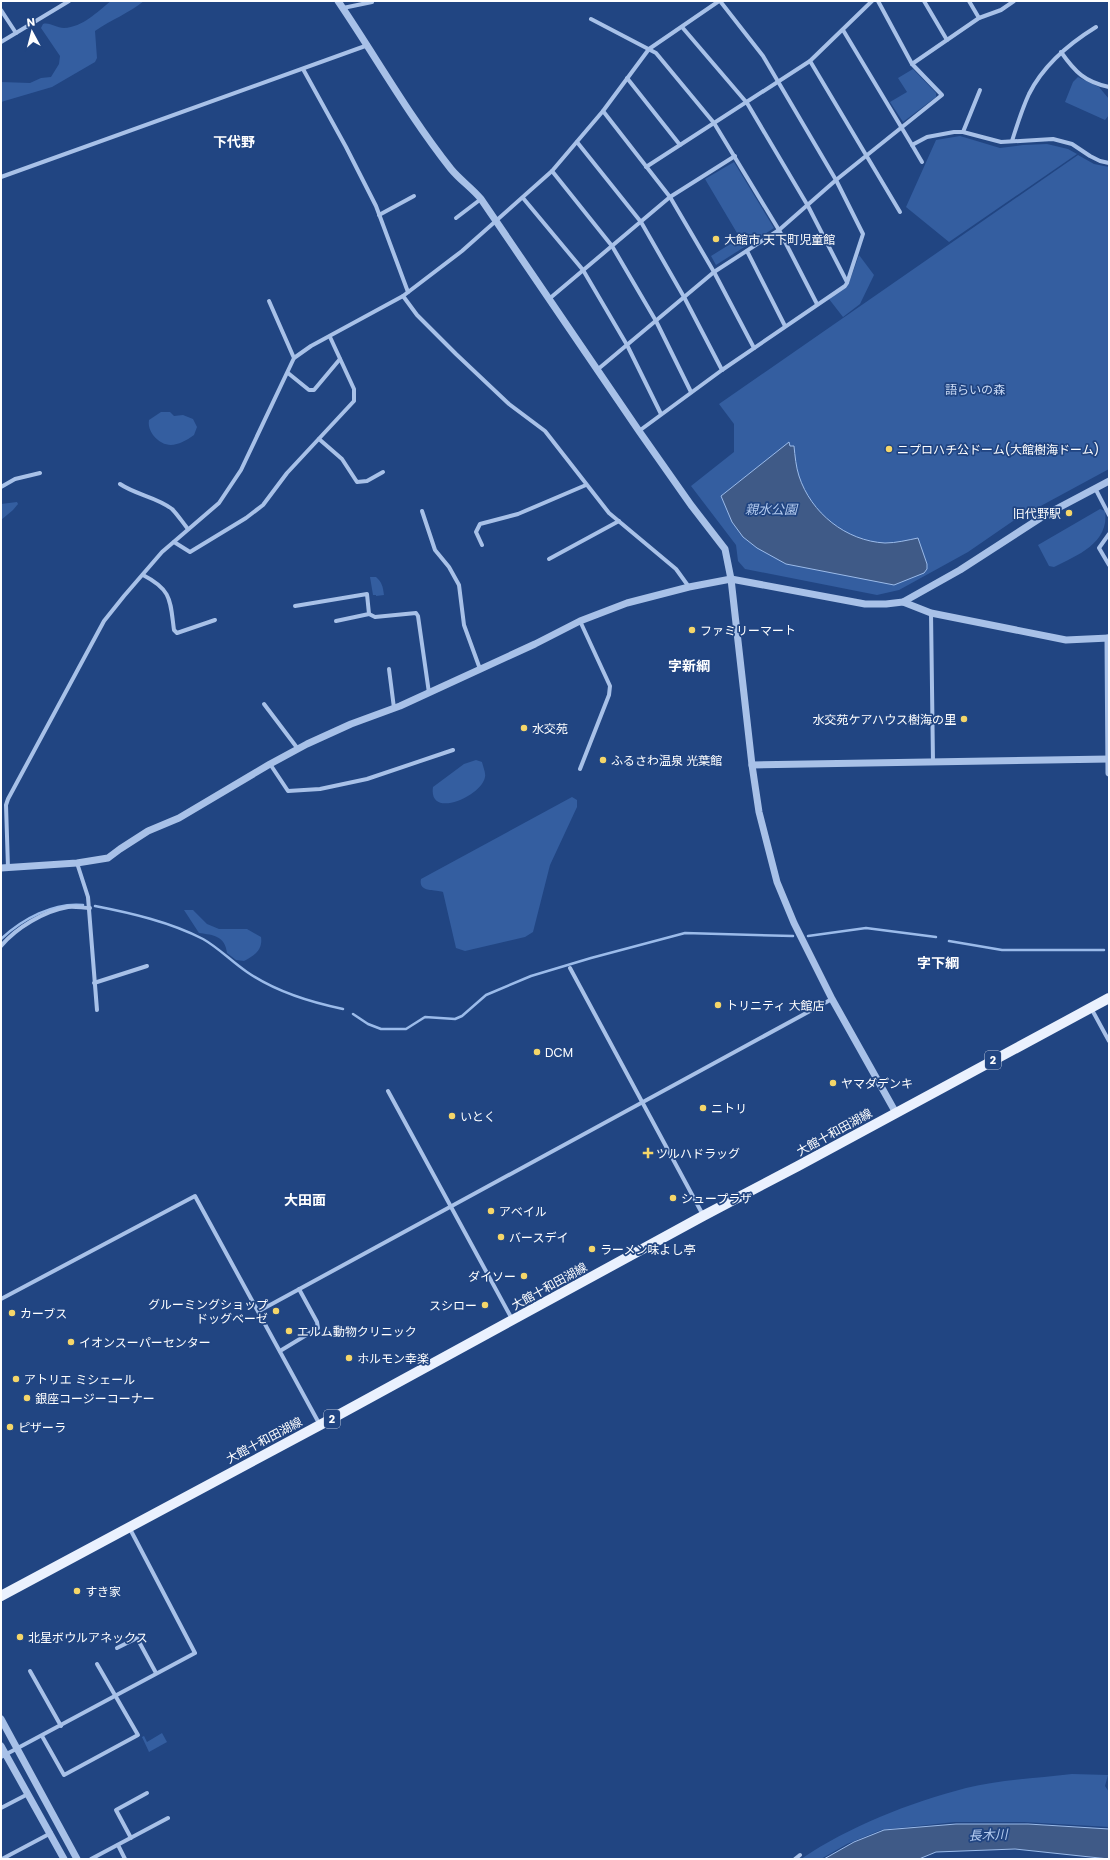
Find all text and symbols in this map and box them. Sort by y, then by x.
north arrow [12,12,52,52]
text: N [26,14,36,31]
district label: 下代野 [213,132,255,152]
place label: 大館市 天下町児童館 [724,231,835,248]
marker: 大館市 天下町児童館 [711,234,721,244]
park label: 語らいの森 [945,381,1005,398]
place label: ニプロハチ公ドーム(大館樹海ドーム) [897,441,1099,458]
marker: ニプロハチ公ドーム(大館樹海ドーム) [884,444,894,454]
water label: 親水公園 [745,500,799,519]
place label: 旧代野駅 [1013,505,1061,522]
marker: 旧代野駅 [1064,508,1074,518]
place label: ファミリーマート [700,622,796,639]
marker: ファミリーマート [687,625,697,635]
district label: 字新綱 [668,656,710,676]
place label: 水交苑ケアハウス樹海の里 [812,711,956,728]
marker: 水交苑ケアハウス樹海の里 [959,714,969,724]
place label: 水交苑 [532,720,568,737]
marker: 水交苑 [519,723,529,733]
place label: ふるさわ温泉 光葉館 [611,752,722,769]
marker: ふるさわ温泉 光葉館 [598,755,608,765]
district label: 字下綱 [917,953,959,973]
place label: トリニティ 大館店 [726,997,825,1014]
marker: トリニティ 大館店 [713,1000,723,1010]
place label: DCM [545,1044,573,1061]
marker: DCM [532,1047,542,1057]
road number: 2 [985,1051,1001,1069]
place label: ヤマダデンキ [841,1075,913,1092]
marker: ヤマダデンキ [828,1078,838,1088]
place label: ニトリ [711,1100,747,1117]
marker: ニトリ [698,1103,708,1113]
street label: 大館十和田湖線 [793,1104,875,1160]
place label: いとく [460,1108,496,1125]
marker: いとく [447,1111,457,1121]
place label: ツルハドラッグ [656,1145,740,1162]
marker: ツルハドラッグ [643,1148,653,1158]
district label: 大田面 [284,1190,326,1210]
place label: シュープラザ [681,1190,752,1207]
marker: シュープラザ [668,1193,678,1203]
place label: アベイル [499,1203,547,1220]
marker: アベイル [486,1206,496,1216]
place label: バースデイ [509,1229,568,1246]
marker: バースデイ [496,1232,506,1242]
place label: ラーメン味よし亭 [600,1241,696,1258]
marker: ラーメン味よし亭 [587,1244,597,1254]
street label: 大館十和田湖線 [508,1258,590,1314]
place label: ダイソー [468,1268,516,1285]
marker: ダイソー [519,1271,529,1281]
place label: グルーミングショップ ドッグベーゼ [148,1296,268,1327]
place label: スシロー [429,1297,477,1314]
marker: スシロー [480,1300,490,1310]
place label: カーブス [20,1305,67,1322]
marker: グルーミングショップ ドッグベーゼ [271,1306,281,1316]
marker: カーブス [7,1308,17,1318]
place label: エルム動物クリニック [297,1323,417,1340]
marker: エルム動物クリニック [284,1326,294,1336]
place label: イオンスーパーセンター [79,1334,211,1351]
marker: イオンスーパーセンター [66,1337,76,1347]
place label: ホルモン幸楽 [357,1350,429,1367]
marker: ホルモン幸楽 [344,1353,354,1363]
place label: アトリエ ミシェール [24,1371,135,1388]
marker: アトリエ ミシェール [11,1374,21,1384]
place label: 銀座コージーコーナー [35,1390,155,1407]
marker: 銀座コージーコーナー [22,1393,32,1403]
road number: 2 [324,1410,340,1428]
street label: 大館十和田湖線 [223,1413,305,1467]
place label: ピザーラ [18,1419,66,1436]
marker: ピザーラ [5,1422,15,1432]
place label: すき家 [85,1583,121,1600]
marker: すき家 [72,1586,82,1596]
place label: 北星ボウルアネックス [28,1629,148,1646]
marker: 北星ボウルアネックス [15,1632,25,1642]
water label: 長木川 [968,1825,1010,1845]

